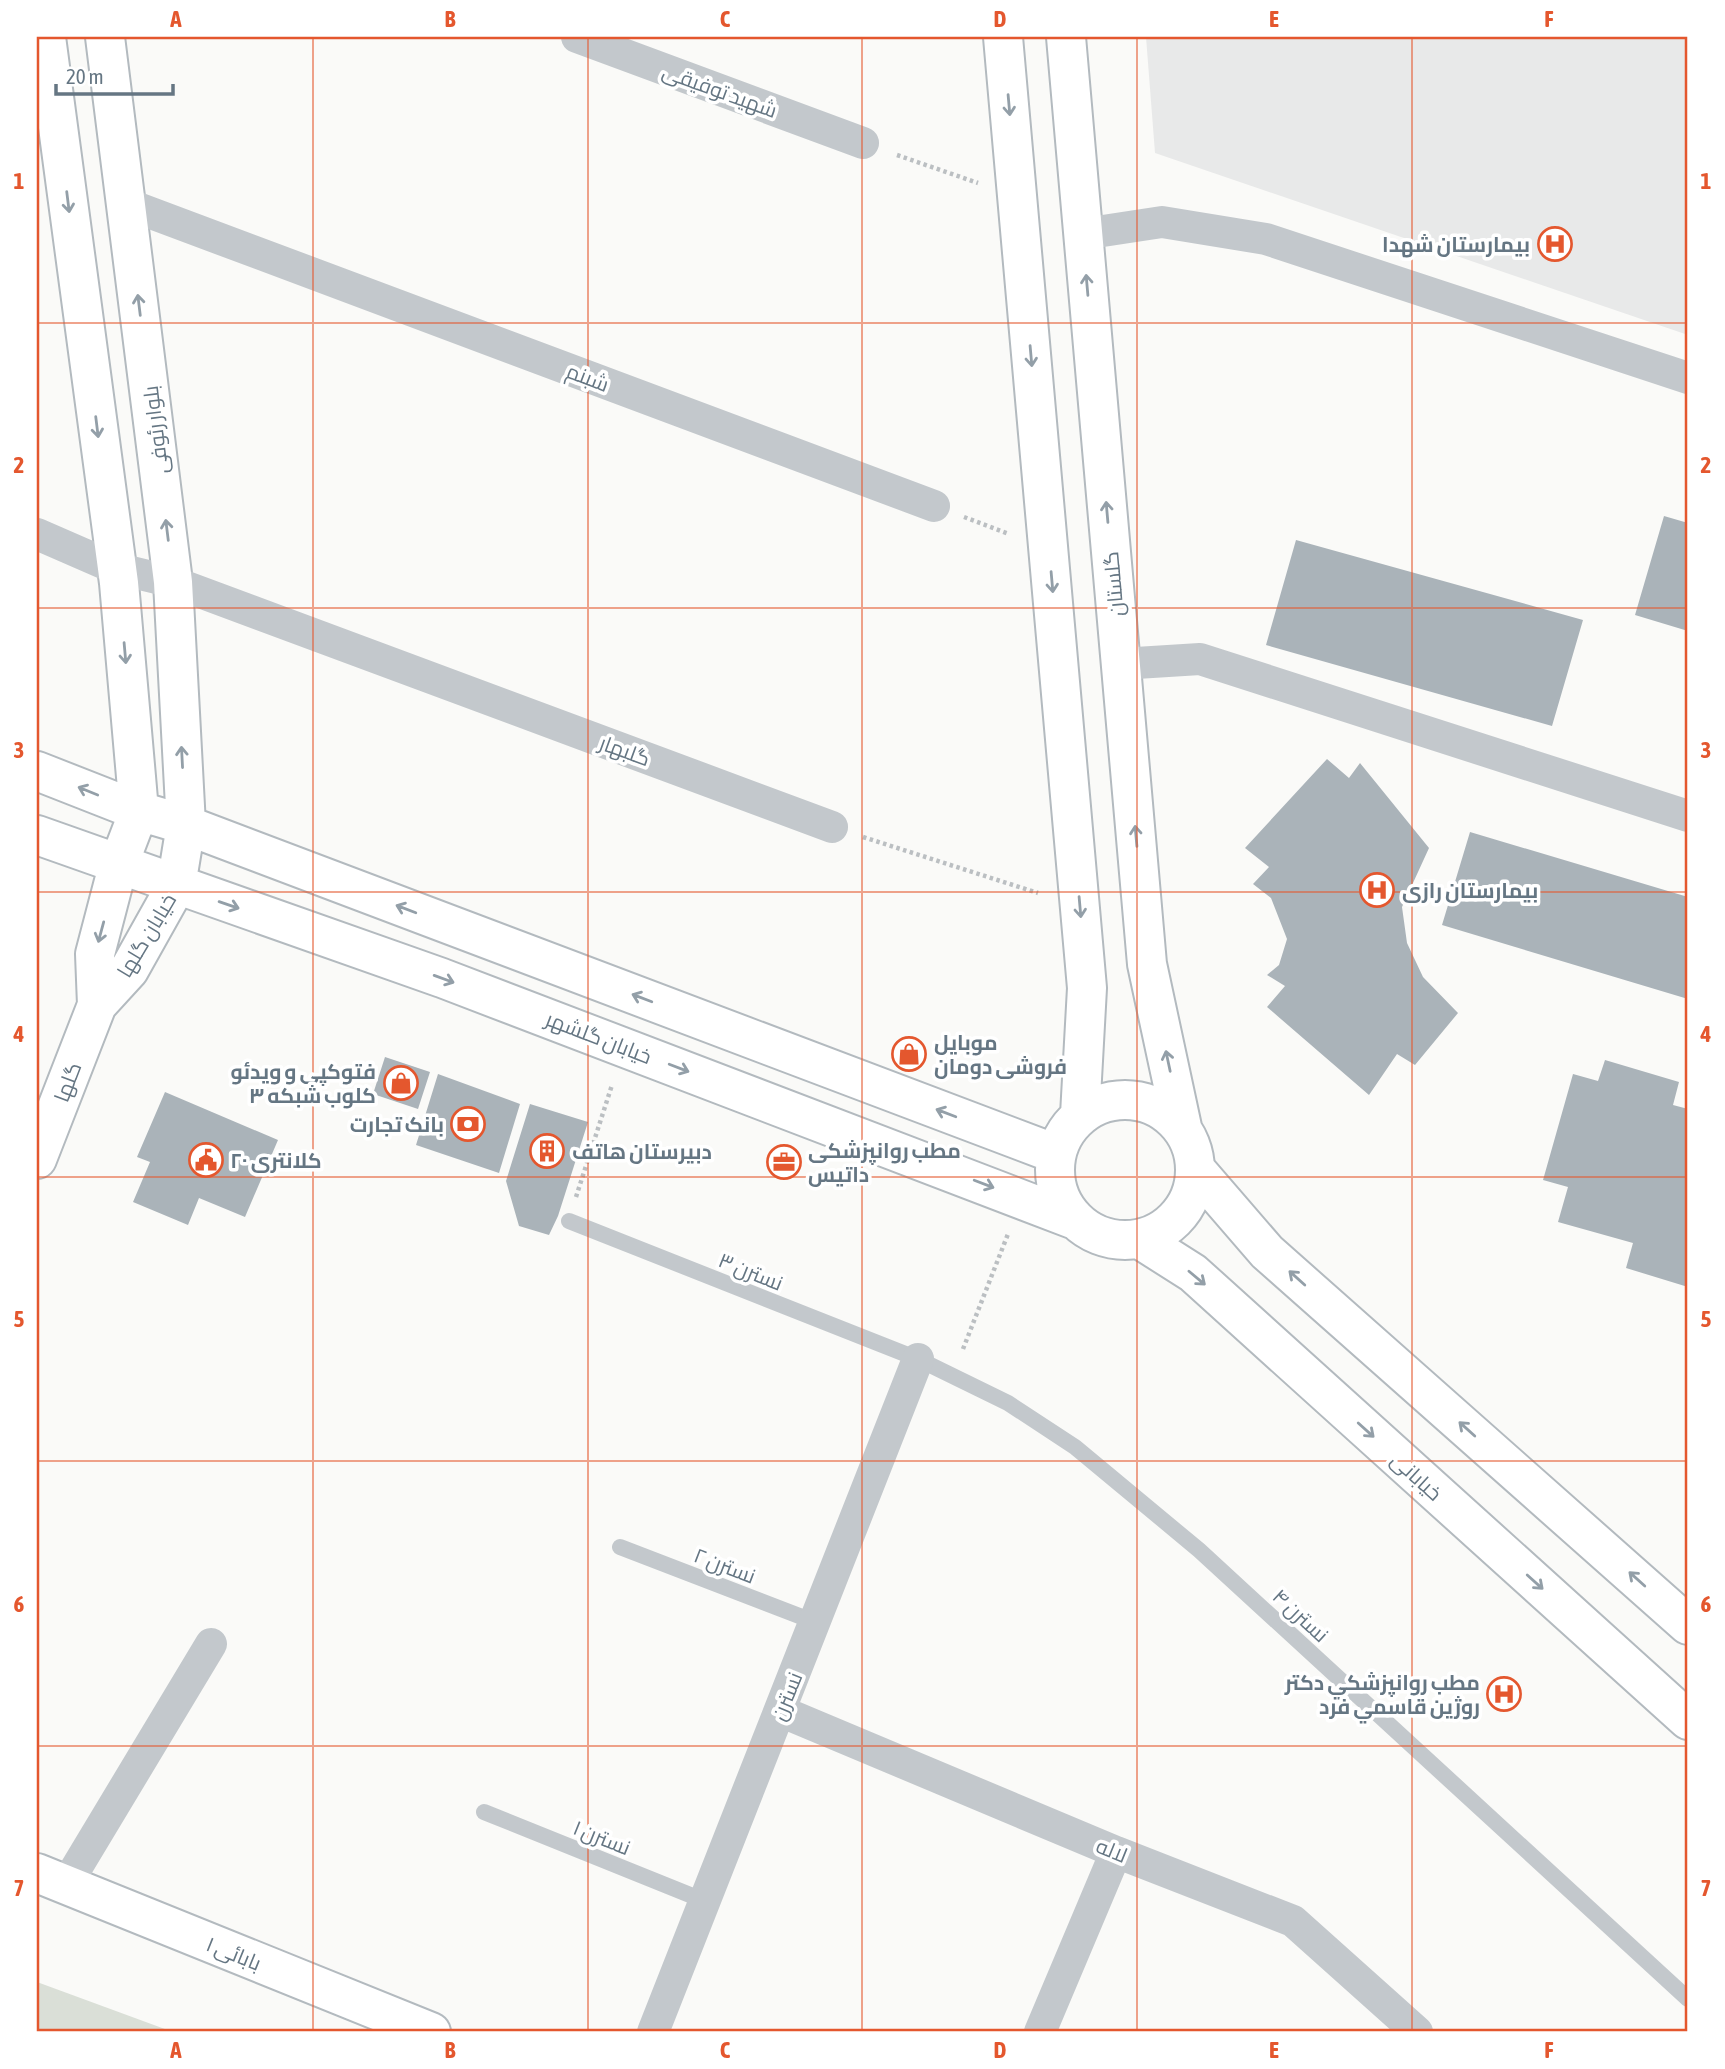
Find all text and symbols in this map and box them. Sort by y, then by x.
text: A [169,6,182,32]
text: B [445,6,456,32]
text: C [720,6,731,32]
text: D [994,6,1007,32]
text: E [1269,6,1279,32]
text: F [1544,6,1554,32]
scale bar [56,52,173,96]
street label: شهید توفیقی [659,58,781,124]
text: 20 m [66,64,104,88]
one-way arrow [1003,93,1016,116]
text: 1 [14,168,25,194]
text: 1 [1701,168,1712,194]
one-way arrow [61,190,74,212]
hospital icon: بیمارستان شهدا [1536,225,1574,263]
place label: بیمارستان شهدا [1382,232,1530,258]
one-way arrow [1080,274,1093,297]
one-way arrow [133,294,146,316]
one-way arrow [1025,344,1038,367]
street label: شبنم [562,358,613,399]
street label: بلوار رئوفی [138,384,174,475]
one-way arrow [91,415,104,438]
text: 2 [14,452,24,478]
text: 2 [1701,452,1711,478]
one-way arrow [1100,501,1113,524]
one-way arrow [160,520,173,542]
street label: گلستان [1098,550,1130,617]
one-way arrow [1046,571,1059,593]
one-way arrow [119,641,132,664]
street label: گلبهار [595,729,654,772]
text: 3 [14,737,24,763]
text: 3 [1701,737,1711,763]
one-way arrow [176,746,189,769]
one-way arrow [77,783,99,796]
one-way arrow [1129,825,1142,848]
hospital icon: بیمارستان رازی [1358,871,1396,909]
place label: بیمارستان رازی [1402,878,1538,903]
street label: خیابان گلها [112,889,182,982]
one-way arrow [1074,895,1087,917]
one-way arrow [217,900,239,912]
one-way arrow [396,901,418,914]
one-way arrow [93,921,106,943]
one-way arrow [432,974,454,986]
one-way arrow [631,990,653,1003]
street label: خیابان گلشهر [541,1005,655,1070]
text: 4 [13,1021,25,1047]
text: 4 [1700,1021,1712,1047]
place label: موبایل فروشی دومان [934,1030,1067,1080]
shop icon: موبایل فروشی دومان [890,1035,928,1073]
one-way arrow [1161,1050,1174,1073]
street label: گلها [49,1059,87,1106]
place label: فتوکپی و ویدئو کلوب شبکه ۳ [230,1059,376,1109]
one-way arrow [668,1063,690,1075]
shop icon: فتوکپی و ویدئو کلوب شبکه ۳ [382,1064,420,1102]
bank icon: بانک تجارت [449,1105,487,1143]
one-way arrow [936,1105,958,1118]
place label: بانک تجارت [350,1112,444,1137]
building icon: دبیرستان هاتف [528,1132,566,1170]
place label: مطب روانپزشکی داتیس [808,1138,961,1187]
place label: دبیرستان هاتف [572,1139,712,1164]
public building icon: کلانتری ۲۰ [187,1141,225,1179]
office icon: مطب روانپزشکی داتیس [765,1143,803,1181]
place label: کلانتری ۲۰ [230,1148,322,1173]
one-way arrow [972,1178,994,1191]
street label: نسترن ٣ [715,1247,787,1297]
one-way arrow [1188,1270,1206,1286]
one-way arrow [1288,1270,1306,1286]
text: 5 [14,1306,25,1332]
text: 5 [1701,1306,1712,1332]
one-way arrow [1459,1420,1476,1437]
one-way arrow [1357,1422,1375,1438]
street label: خیابانی [1385,1447,1447,1506]
street label: نسترن ٢ [690,1542,759,1590]
one-way arrow [1629,1571,1646,1588]
one-way arrow [1526,1574,1544,1590]
street label: نسترن ۴ [1267,1583,1334,1648]
text: 6 [14,1591,25,1617]
text: 6 [1701,1591,1712,1617]
street label: نسترن [765,1668,808,1724]
place label: مطب روانپزشكي دكتر روژين قاسمي فرد [1284,1670,1480,1724]
hospital icon: مطب روانپزشكي دكتر روژين قاسمي فرد [1485,1675,1523,1713]
street label: نسترن ١ [569,1815,634,1861]
street label: لاله [1093,1833,1131,1867]
text: 7 [14,1875,24,1901]
text: 7 [1701,1875,1711,1901]
street label: بابائی ۱ [202,1931,265,1977]
text: A [169,2037,182,2063]
text: B [445,2037,456,2063]
text: C [720,2037,731,2063]
text: D [994,2037,1007,2063]
text: E [1269,2037,1279,2063]
text: F [1544,2037,1554,2063]

